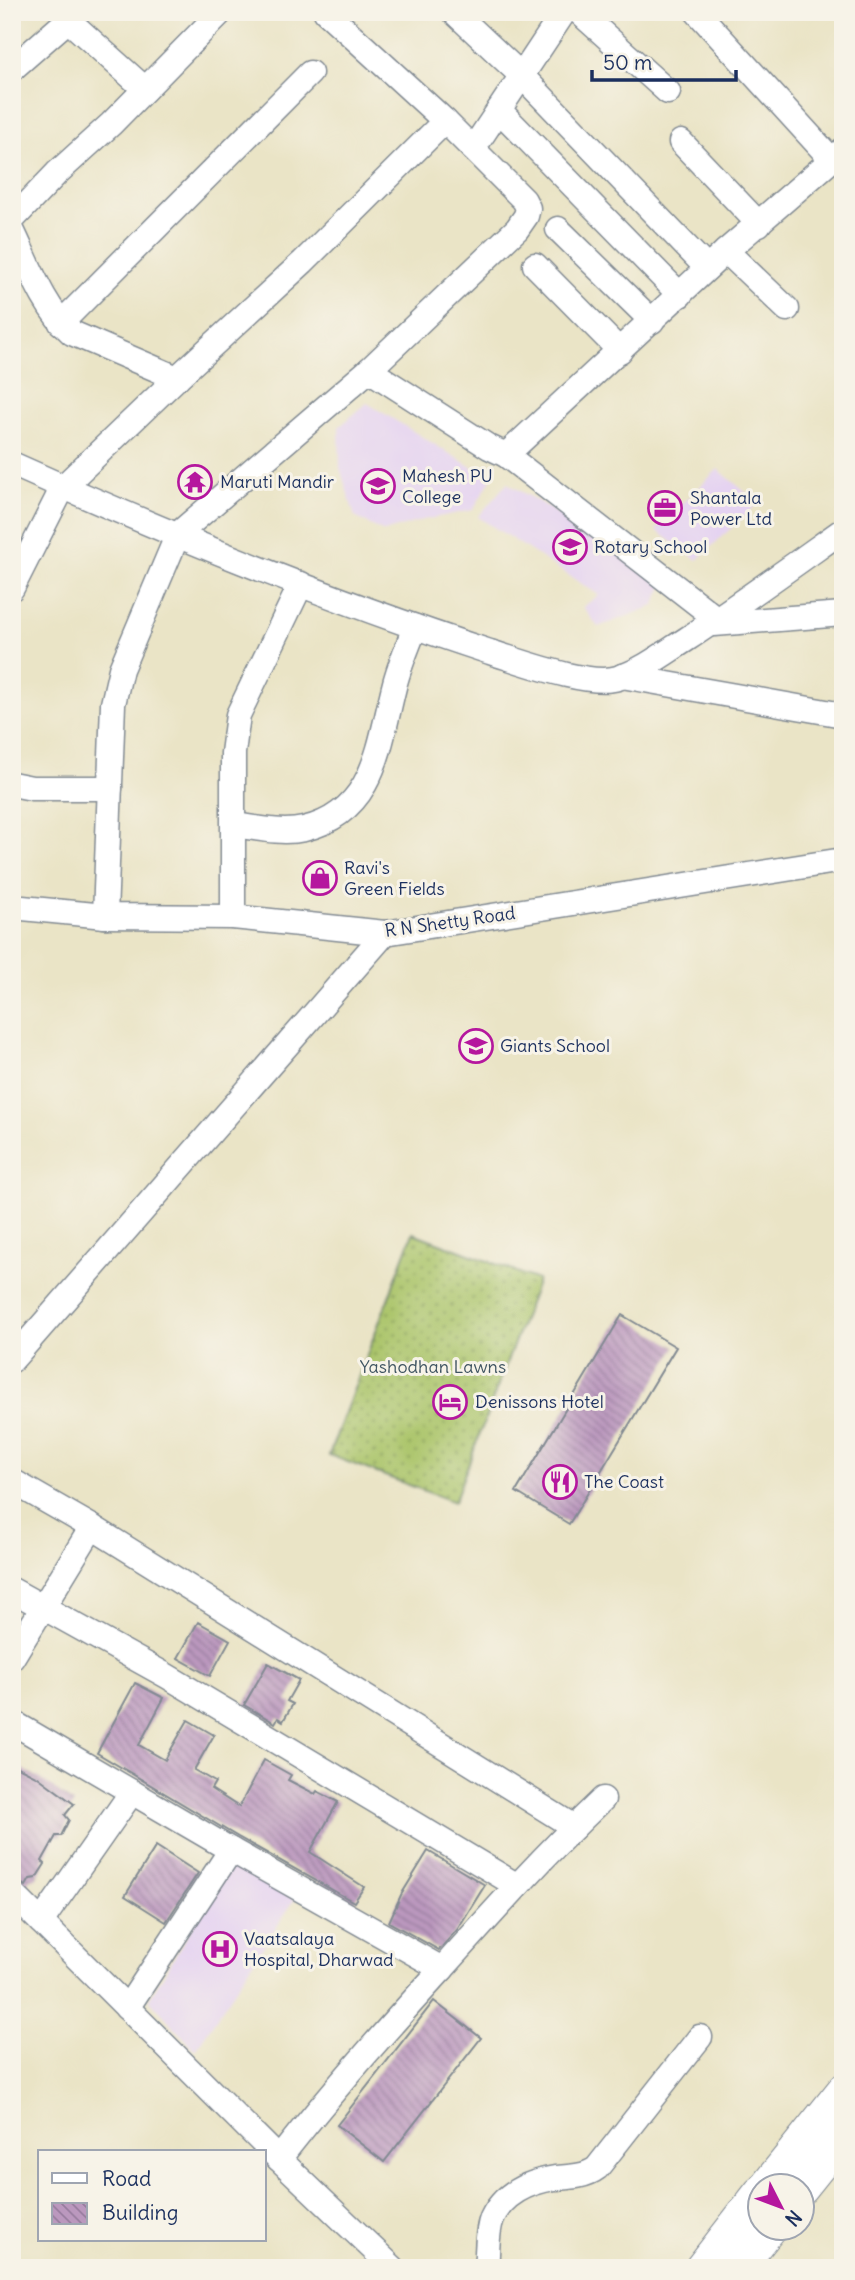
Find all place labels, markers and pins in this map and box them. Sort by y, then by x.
temple icon: Maruti Mandir [176,463,214,501]
place label: Mahesh PU College [402,464,493,508]
school or university icon: Mahesh PU College [359,467,397,505]
place label: Maruti Mandir [220,470,335,493]
place label: Shantala Power Ltd [690,486,772,530]
office icon: Shantala Power Ltd [646,489,684,527]
school or university icon: Rotary School [551,528,589,566]
place label: Rotary School [594,535,707,558]
place label: Ravi's Green Fields [344,856,445,900]
shop icon: Ravi's Green Fields [301,859,339,897]
school or university icon: Giants School [457,1027,495,1065]
place label: Giants School [500,1034,610,1057]
hotel icon: Denissons Hotel [431,1383,469,1421]
place label: Denissons Hotel [475,1390,604,1413]
restaurant icon: The Coast [541,1463,579,1501]
place label: The Coast [584,1470,664,1493]
place label: Vaatsalaya Hospital, Dharwad [244,1927,394,1971]
hospital icon: Vaatsalaya Hospital, Dharwad [201,1930,239,1968]

